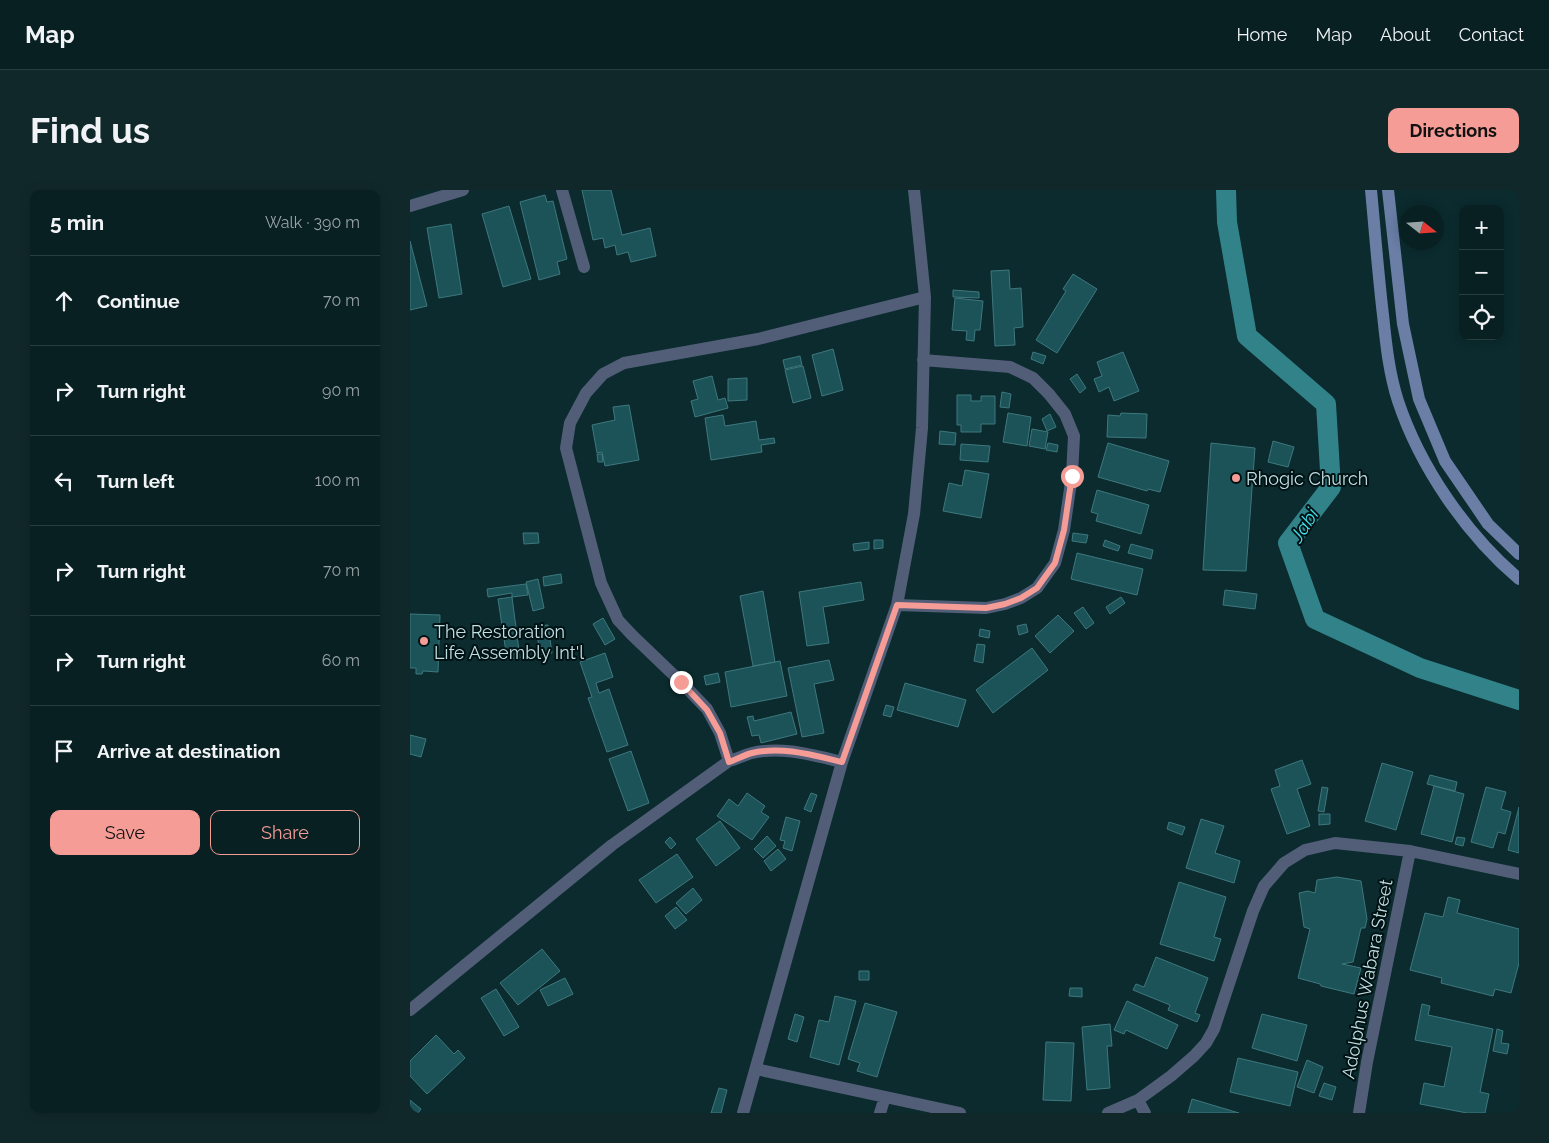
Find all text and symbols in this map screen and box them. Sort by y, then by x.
text: Map [25,20,75,49]
text: Home [1236,24,1287,45]
text: Map [1315,24,1352,45]
text: About [1380,24,1431,45]
text: Contact [1459,24,1524,45]
button: Directions [1388,108,1519,153]
text: Find us [30,110,150,151]
north arrow [1399,205,1444,250]
map controls [1459,205,1504,340]
button: + [1459,205,1504,250]
text: 5 min [50,210,104,235]
text: Walk · 390 m [265,213,360,232]
button: − [1459,250,1504,295]
icon: ahead [50,287,78,315]
text: Continue [97,290,180,312]
text: 70 m [323,291,360,310]
button: locate [1459,295,1504,340]
icon: right [50,377,78,405]
text: Turn right [97,380,186,402]
text: 90 m [322,381,360,400]
route start [1061,465,1084,488]
icon: left [50,467,78,495]
place label: Rhogic Church [1246,468,1368,489]
text: Turn left [97,470,174,492]
text: 100 m [315,471,360,490]
marker: Rhogic Church [1230,472,1242,484]
water label: Jabi [1285,503,1323,547]
icon: right [50,557,78,585]
text: Turn right [97,560,186,582]
text: 70 m [323,561,360,580]
place label: The Restoration Life Assembly Int'l [434,621,584,663]
marker: The Restoration Life Assembly Int'l [418,635,430,647]
icon: right [50,647,78,675]
text: Turn right [97,650,186,672]
text: 60 m [322,651,360,670]
route end [670,671,693,694]
icon: arrive [50,737,78,765]
text: Arrive at destination [97,740,281,762]
button: Save [50,810,200,855]
button: Share [210,810,360,855]
street label: Adolphus Wabara Street [1337,877,1397,1081]

